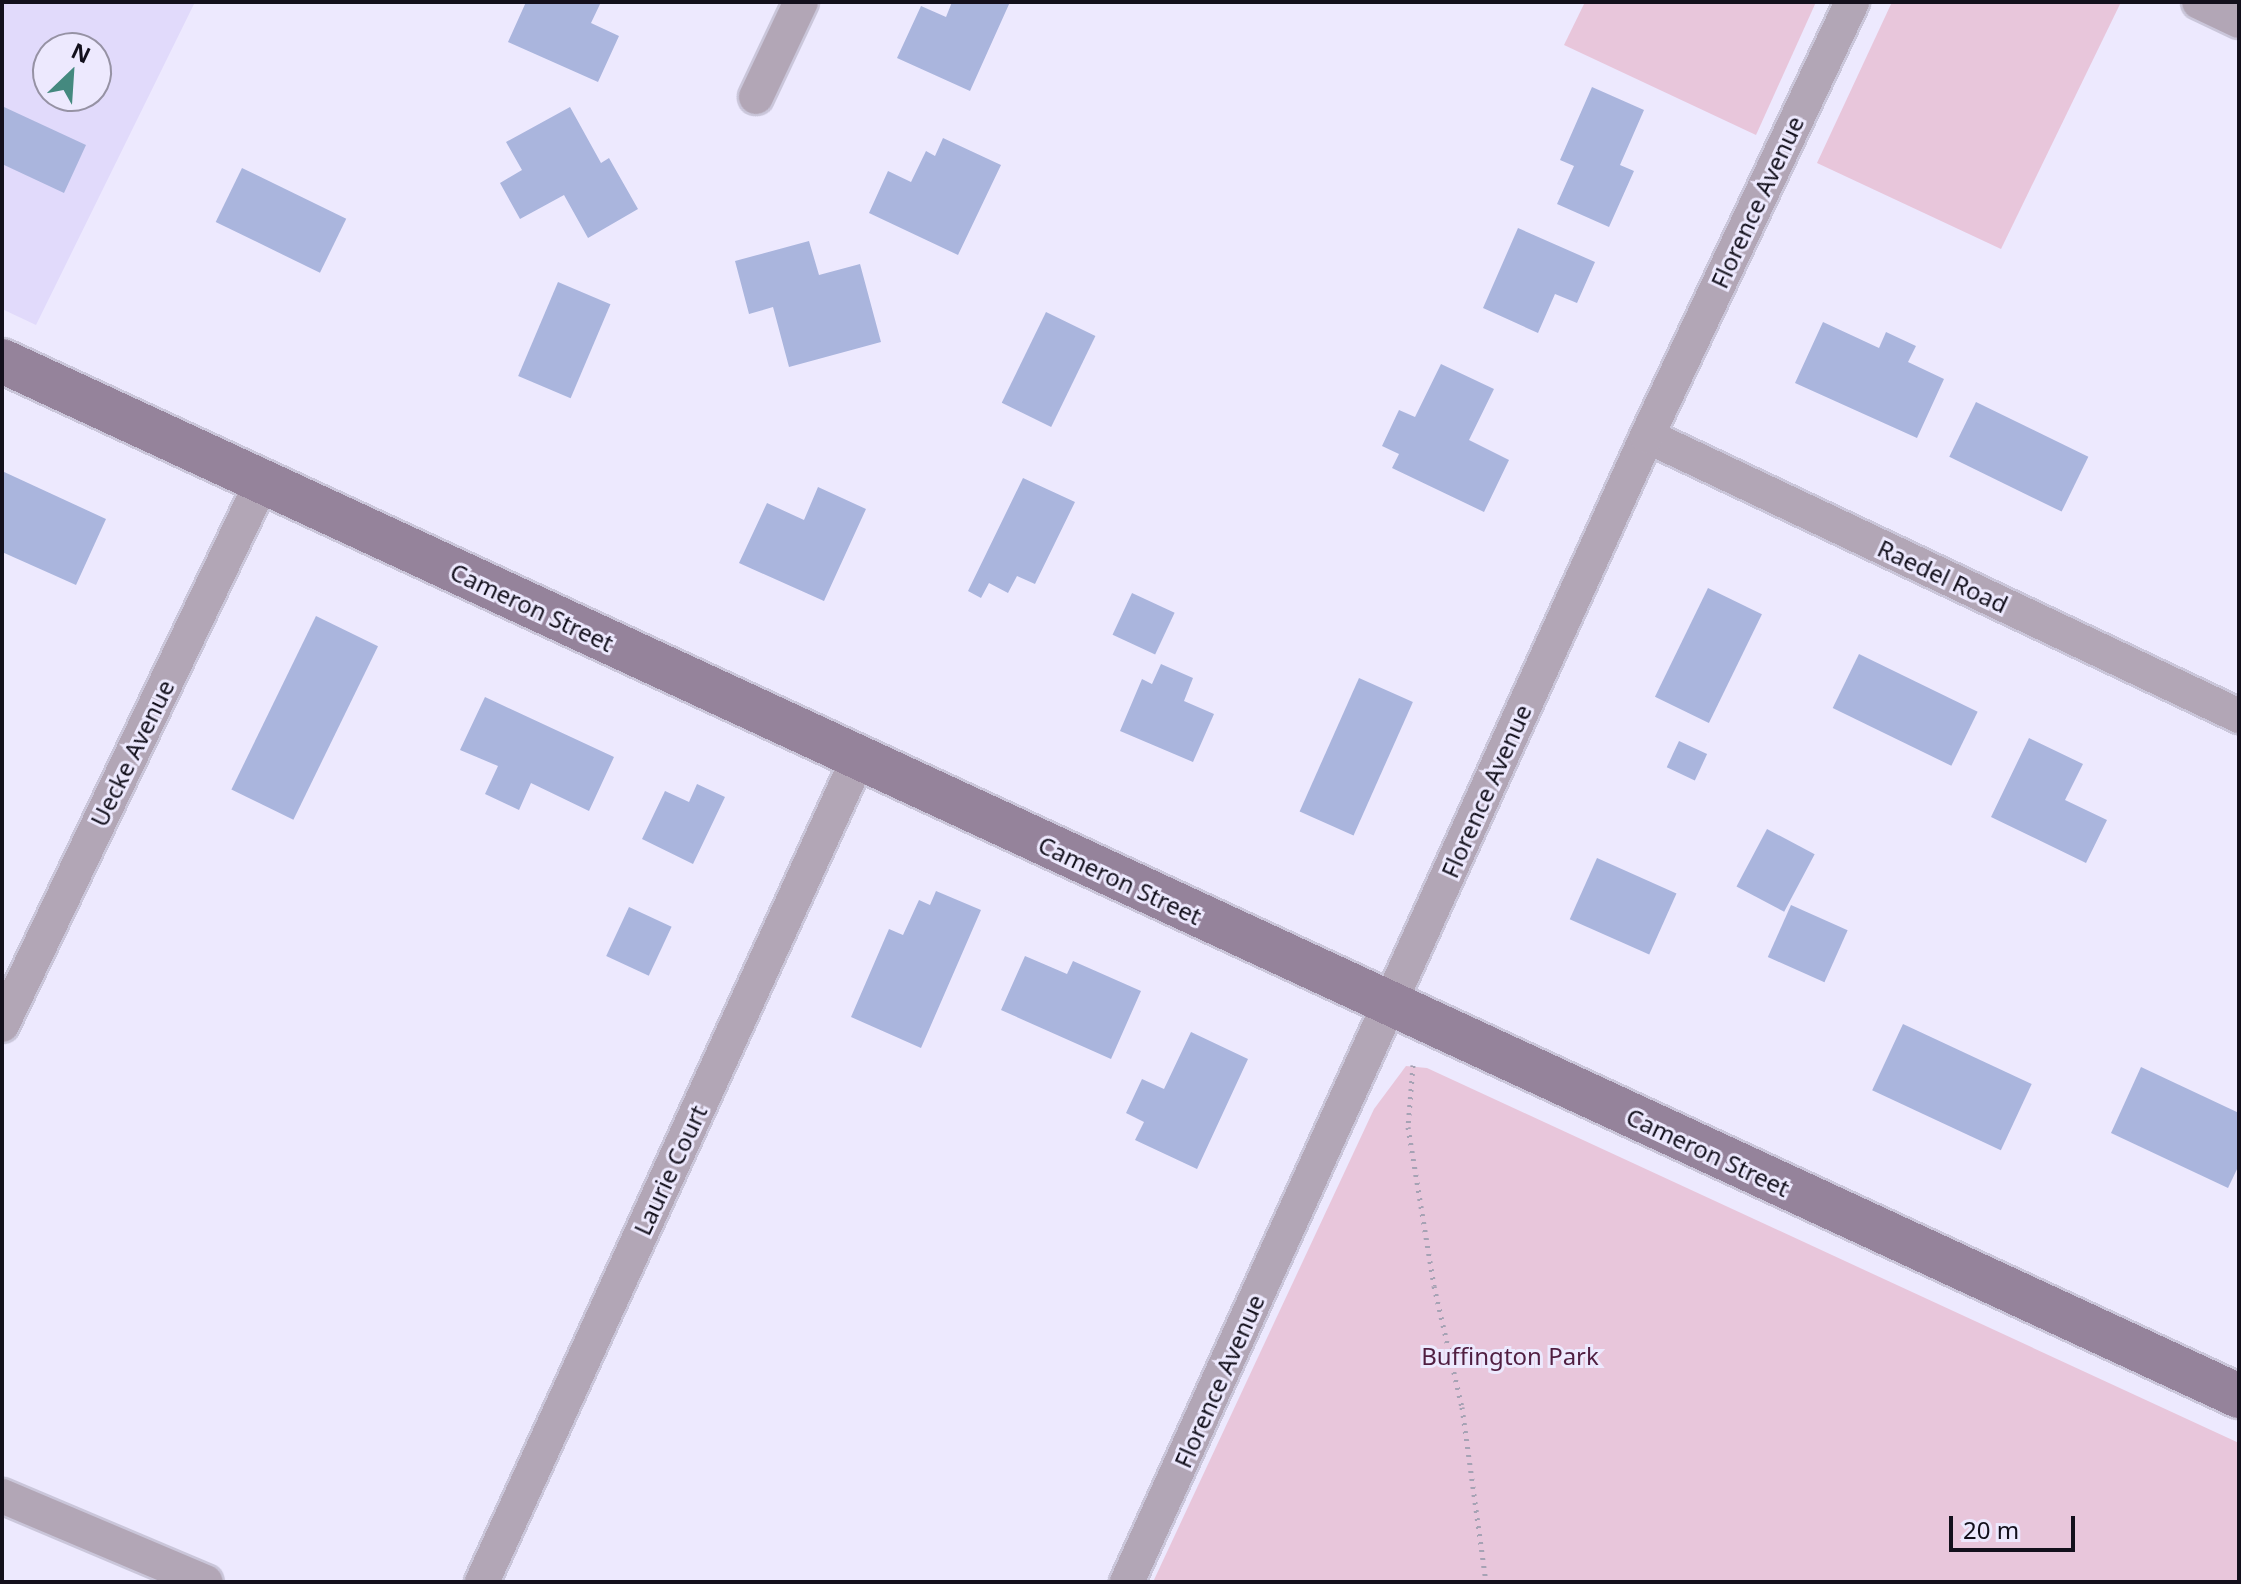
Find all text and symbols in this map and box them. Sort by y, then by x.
north arrow [32,32,112,112]
text: N [67,35,96,69]
street label: Florence Avenue [1705,111,1809,293]
street label: Raedel Road [1873,533,2013,619]
street label: Cameron Street [446,557,618,657]
street label: Uecke Avenue [84,675,180,831]
street label: Florence Avenue [1435,700,1537,882]
street label: Cameron Street [1034,830,1206,930]
street label: Laurie Court [627,1101,713,1239]
street label: Cameron Street [1622,1102,1794,1202]
street label: Florence Avenue [1168,1290,1270,1472]
park label: Buffington Park [1421,1342,1599,1370]
scale bar [1953,1500,2079,1550]
text: 20 m [1963,1513,2019,1546]

